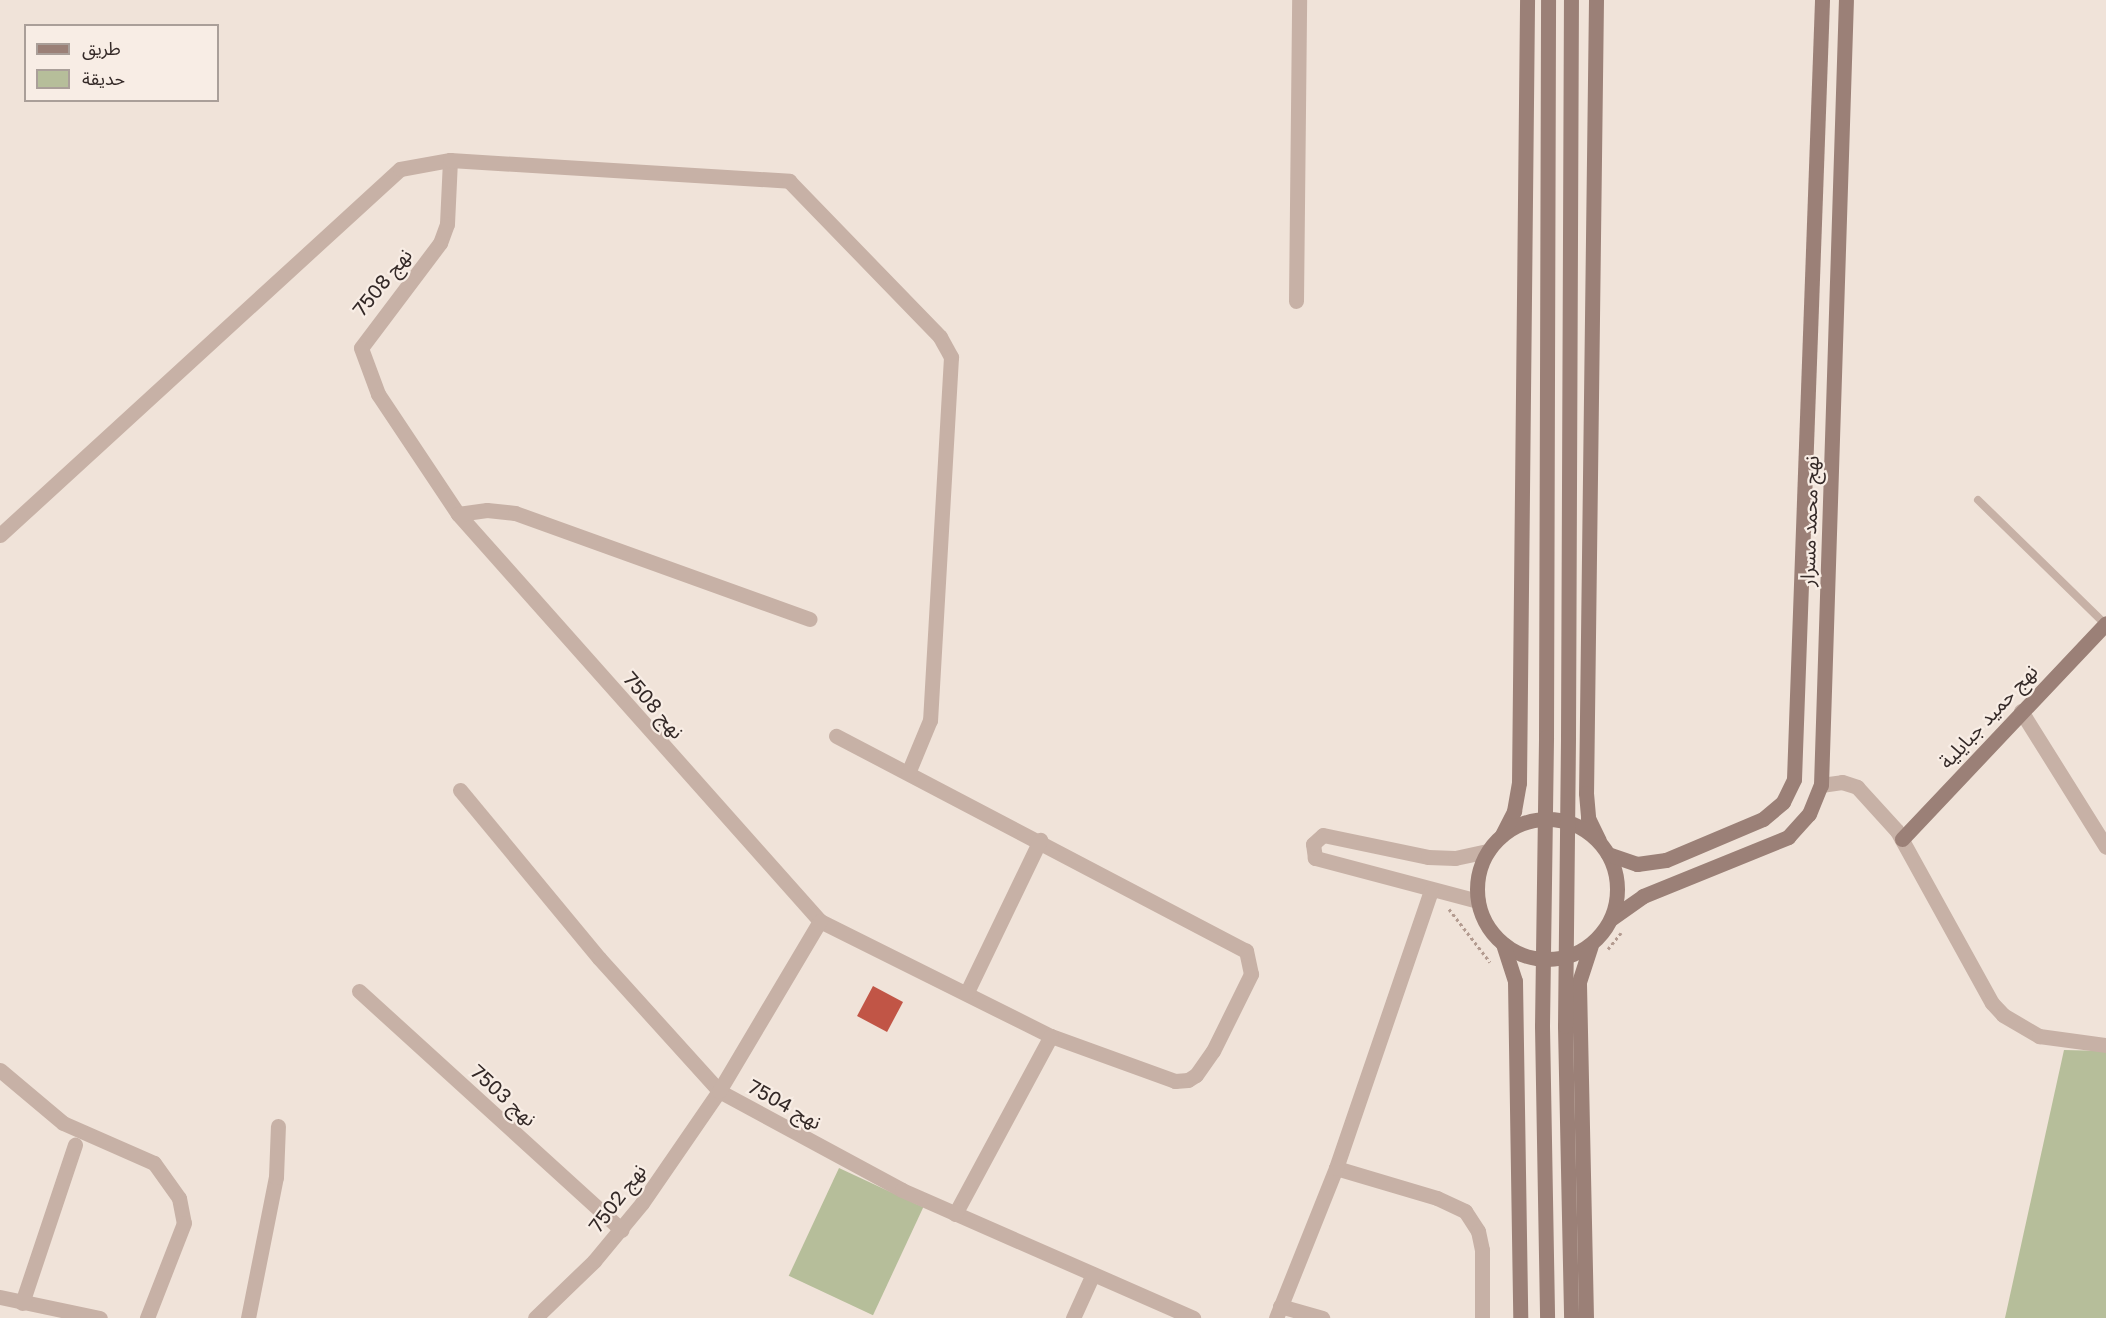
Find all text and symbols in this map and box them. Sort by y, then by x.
legend [24,24,219,102]
text: طريق [82,37,121,59]
text: حديقة [82,67,125,89]
street label: نهج 7508 [347,243,417,321]
street label: نهج محمد مسرار [1795,455,1823,587]
street label: نهج حميد جبايلية [1934,659,2042,773]
street label: نهج 7508 [619,667,689,743]
street label: نهج 7503 [466,1059,542,1131]
street label: نهج 7504 [744,1074,826,1134]
street label: نهج 7502 [583,1159,651,1237]

